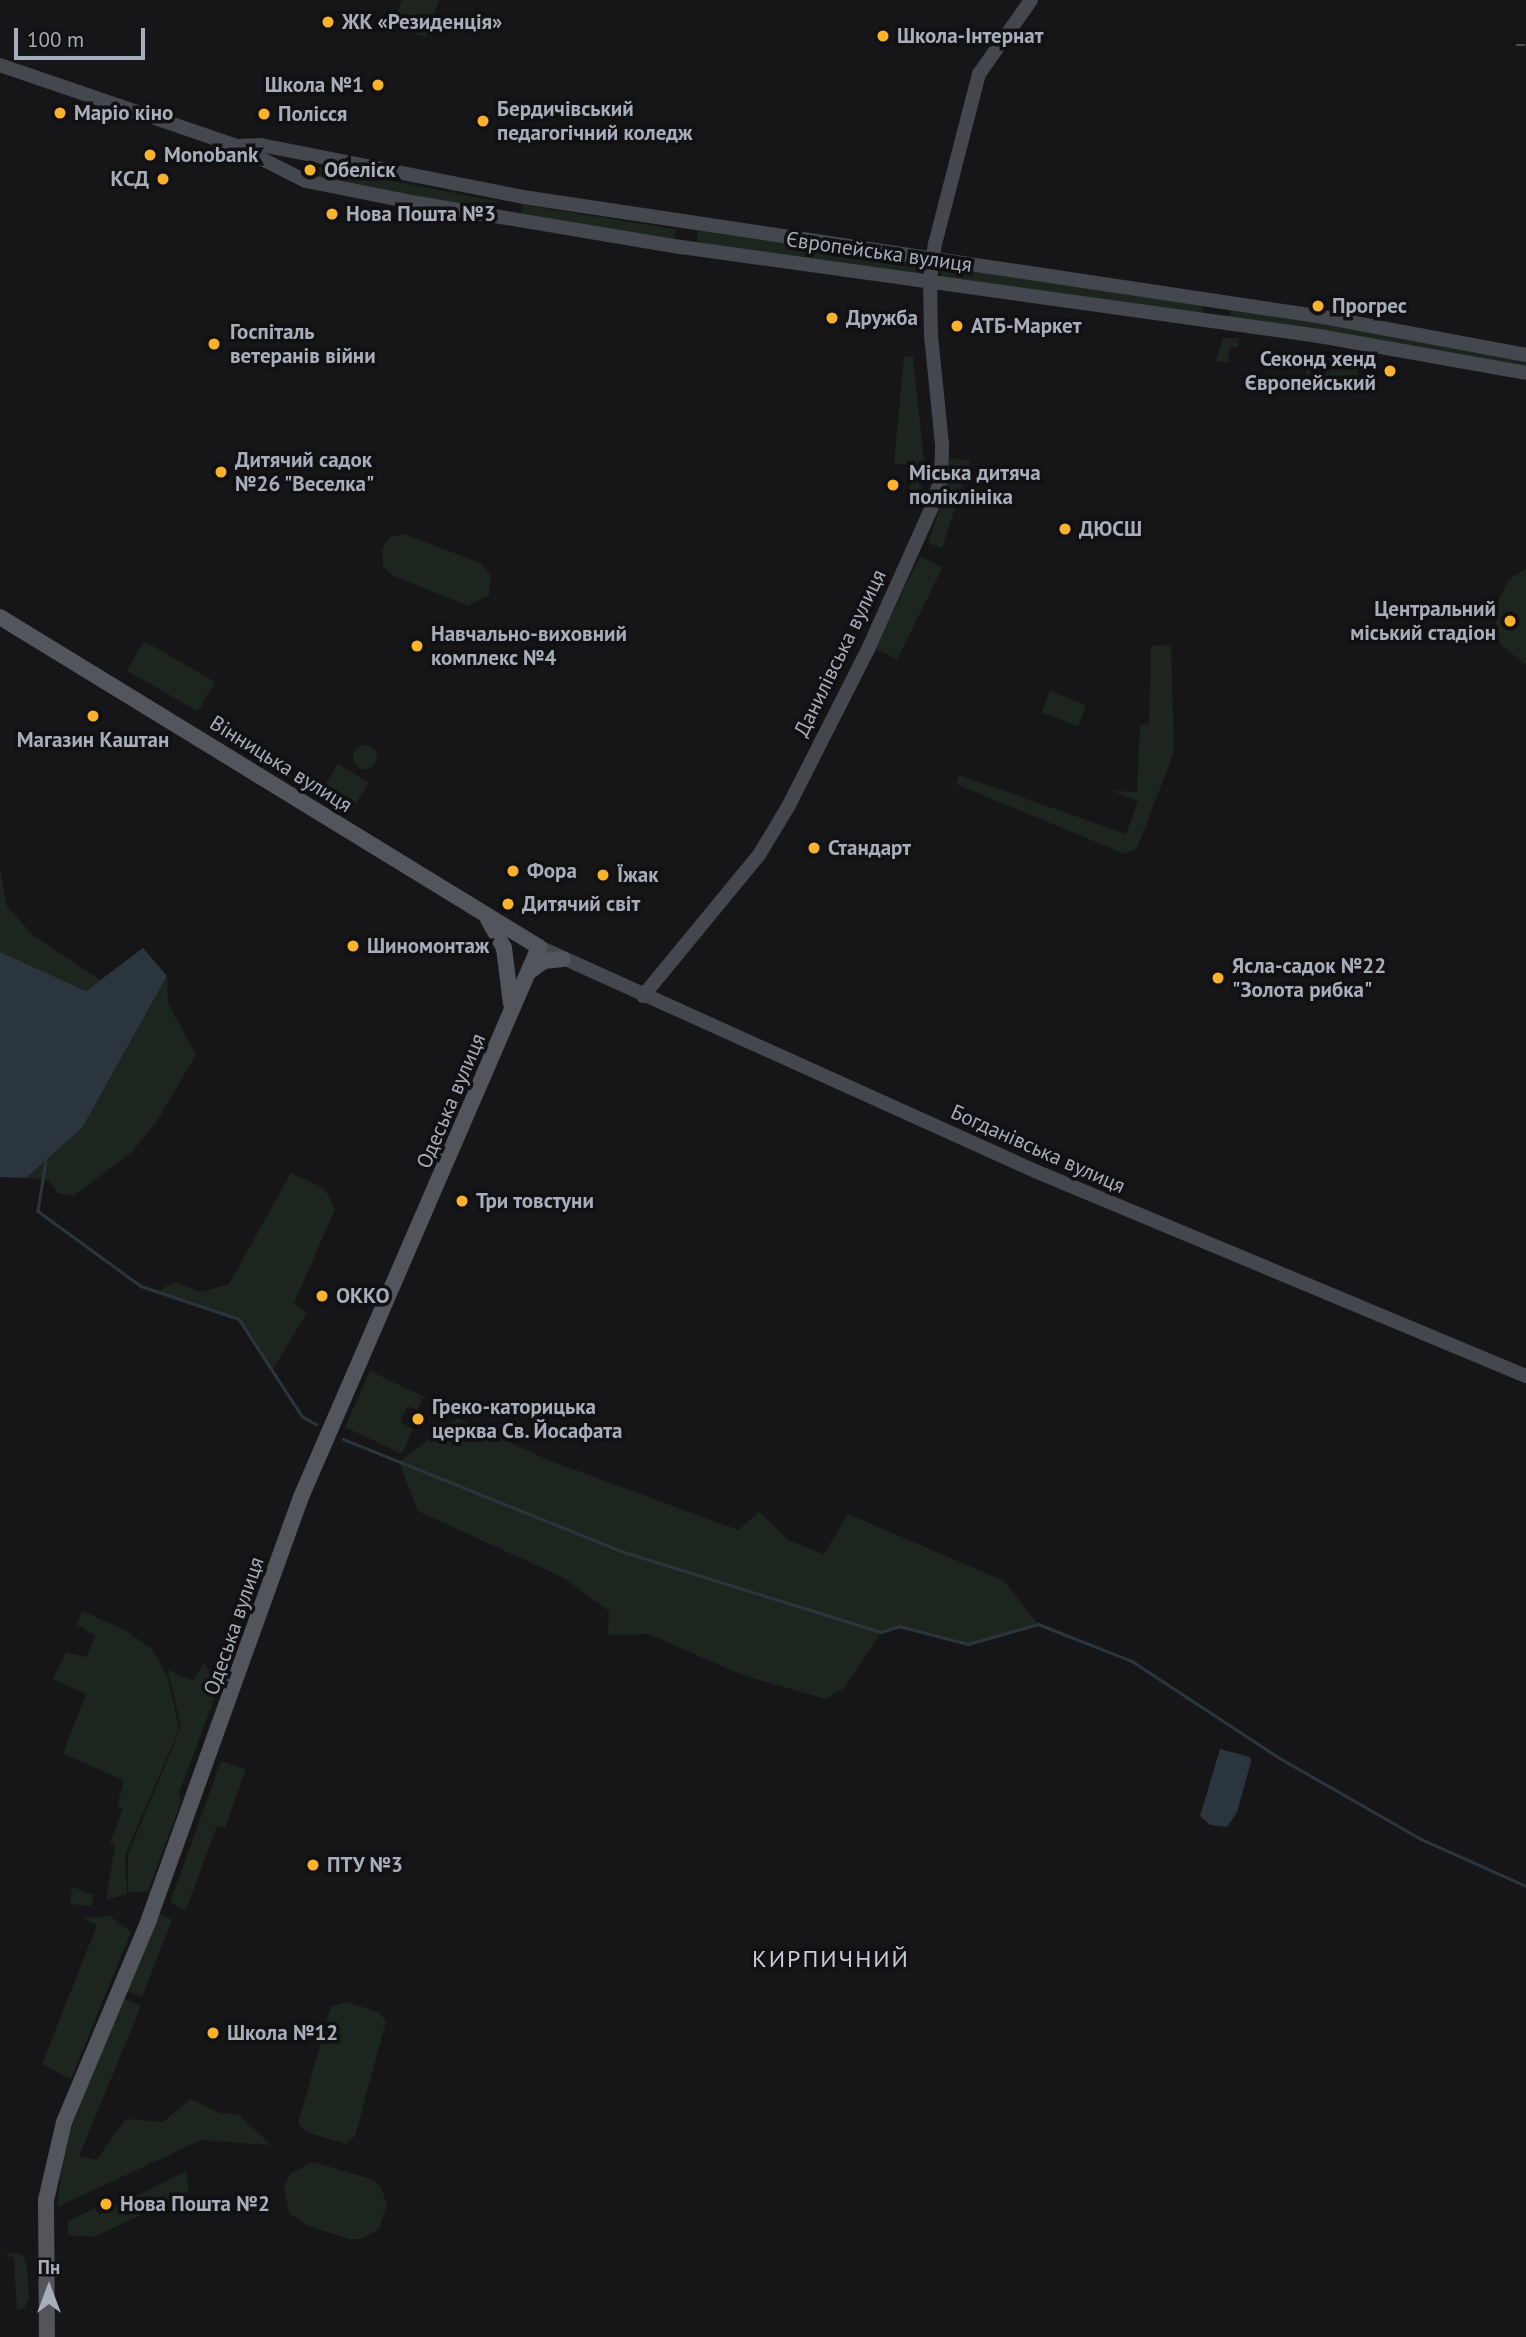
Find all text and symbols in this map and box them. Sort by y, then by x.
place label: ЖК «Резиденція» [342,9,503,35]
scale bar [18,14,149,58]
marker: ЖК «Резиденція» [320,14,336,30]
place label: Школа-Інтернат [897,23,1043,49]
text: 100 m [27,26,84,53]
marker: Школа-Інтернат [875,28,891,44]
place label: Школа №1 [265,72,364,98]
marker: Школа №1 [370,77,386,93]
place label: Бердичівський педагогічний коледж [497,96,693,146]
place label: Маріо кіно [74,100,173,126]
place label: Полісся [278,101,347,127]
marker: Маріо кіно [52,105,68,121]
marker: Полісся [256,106,272,122]
marker: Бердичівський педагогічний коледж [475,113,491,129]
place label: Monobank [164,142,258,168]
marker: Monobank [142,147,158,163]
place label: Обеліск [324,157,396,183]
marker: Обеліск [302,162,318,178]
place label: КСД [111,166,149,192]
marker: КСД [155,171,171,187]
place label: Нова Пошта №3 [346,201,496,227]
marker: Нова Пошта №3 [324,206,340,222]
street label: Європейська вулиця [784,226,974,278]
place label: Прогрес [1332,293,1407,319]
marker: Прогрес [1310,298,1326,314]
place label: Дружба [846,305,918,331]
marker: Дружба [824,310,840,326]
place label: АТБ-Маркет [971,313,1082,339]
marker: АТБ-Маркет [949,318,965,334]
place label: Госпіталь ветеранів війни [230,319,376,369]
marker: Госпіталь ветеранів війни [204,334,224,354]
place label: Секонд хенд Європейський [1245,346,1376,396]
marker: Секонд хенд Європейський [1382,363,1398,379]
place label: Дитячий садок №26 "Веселка" [235,447,376,497]
place label: Міська дитяча поліклініка [909,460,1041,510]
marker: Дитячий садок №26 "Веселка" [213,464,229,480]
marker: Міська дитяча поліклініка [883,475,903,495]
place label: ДЮСШ [1079,516,1142,542]
marker: ДЮСШ [1057,521,1073,537]
street label: Данилівська вулиця [789,565,891,741]
place label: Центральний міський стадіон [1350,596,1496,646]
marker: Центральний міський стадіон [1502,613,1518,629]
place label: Навчально-виховний комплекс №4 [431,621,627,671]
marker: Навчально-виховний комплекс №4 [409,638,425,654]
marker: Магазин Каштан [85,708,101,724]
street label: Вінницька вулиця [205,710,357,818]
place label: Магазин Каштан [17,727,169,753]
place label: Стандарт [828,835,911,861]
marker: Стандарт [806,840,822,856]
place label: Фора [527,858,577,884]
place label: Їжак [617,862,658,888]
marker: Фора [505,863,521,879]
marker: Їжак [595,867,611,883]
place label: Дитячий світ [522,891,640,917]
marker: Дитячий світ [500,896,516,912]
place label: Шиномонтаж [367,933,489,959]
marker: Шиномонтаж [345,938,361,954]
place label: Ясла-садок №22 "Золота рибка" [1232,953,1386,1003]
marker: Ясла-садок №22 "Золота рибка" [1210,970,1226,986]
street label: Одеська вулиця [411,1030,491,1172]
street label: Богданівська вулиця [947,1099,1129,1199]
place label: Три товстуни [476,1188,594,1214]
marker: Три товстуни [454,1193,470,1209]
place label: ОККО [336,1283,390,1309]
marker: ОККО [314,1288,330,1304]
place label: Греко-каторицька церква Св. Йосафата [432,1394,624,1444]
marker: Греко-каторицька церква Св. Йосафата [410,1411,426,1427]
street label: Одеська вулиця [199,1554,269,1698]
place label: ПТУ №3 [327,1852,404,1878]
marker: ПТУ №3 [305,1857,321,1873]
district label: КИРПИЧНИЙ [753,1945,909,1973]
place label: Школа №12 [227,2020,338,2046]
marker: Школа №12 [205,2025,221,2041]
place label: Нова Пошта №2 [120,2191,270,2217]
marker: Нова Пошта №2 [98,2196,114,2212]
north arrow [14,2253,84,2323]
text: Пн [38,2255,60,2279]

